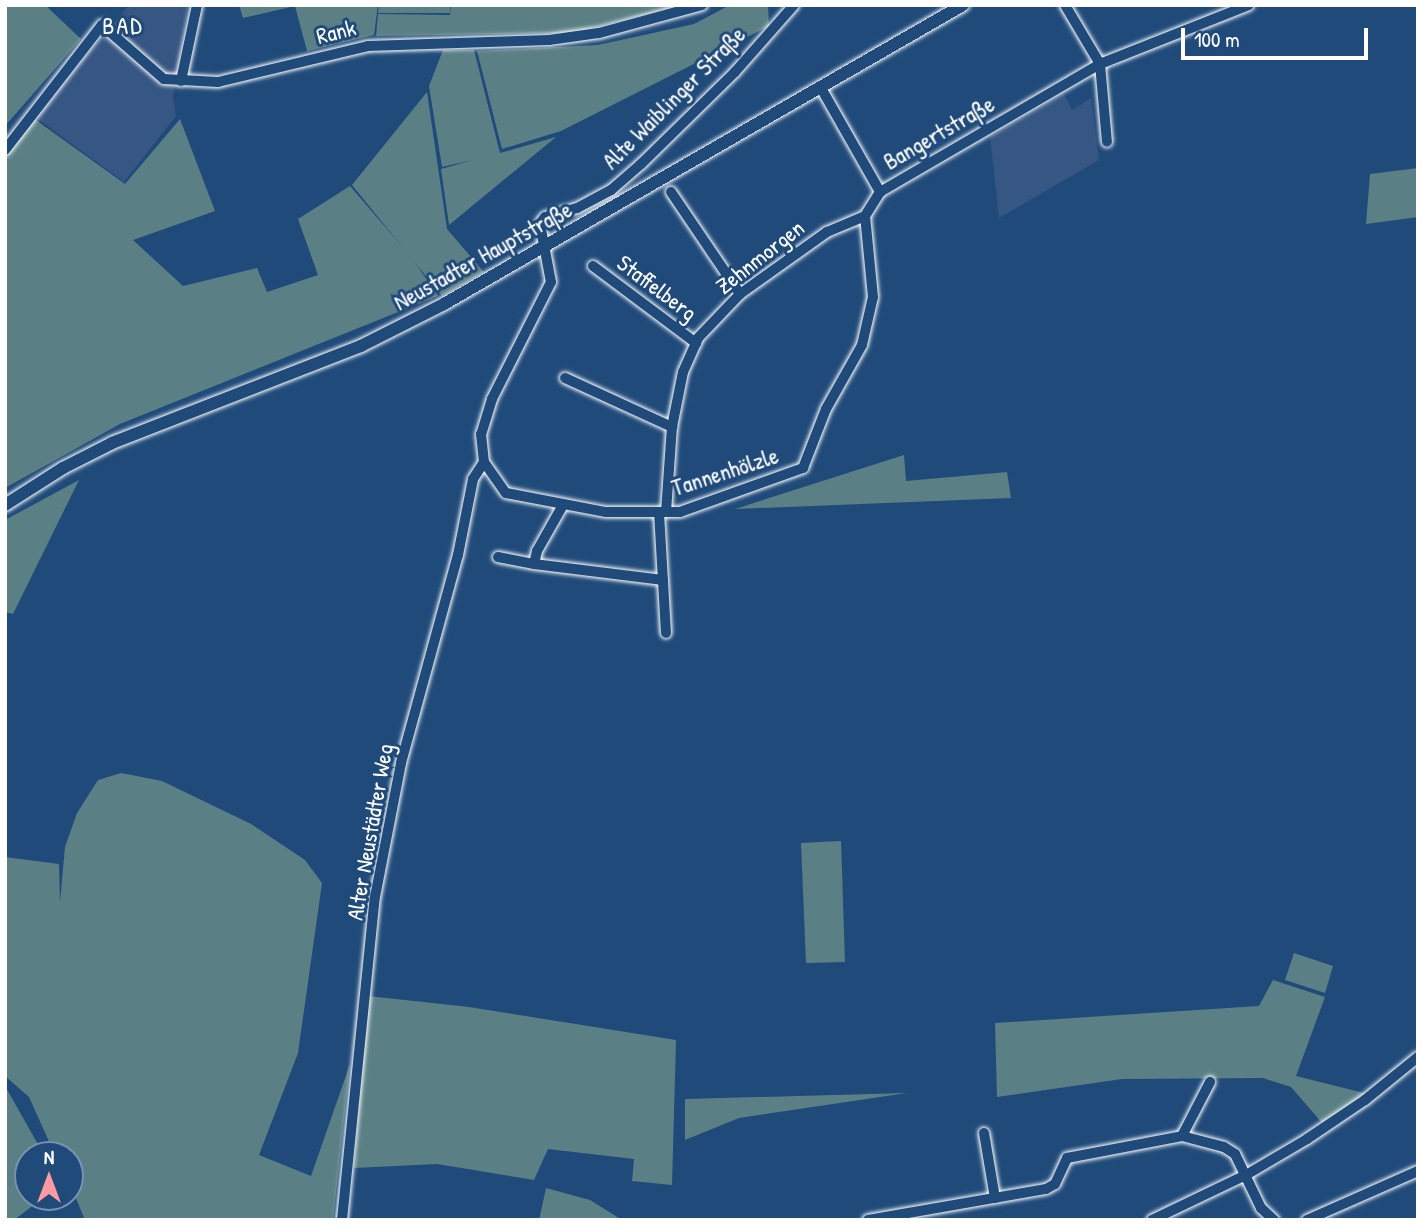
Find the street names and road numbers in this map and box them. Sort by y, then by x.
street label: Rank [314,14,358,50]
street label: Alte Waiblinger Straße [597,21,751,175]
street label: Bangertstraße [879,90,999,176]
street label: Neustadter Hauptstraße [389,196,577,316]
street label: Zehnmorgen [710,214,810,300]
street label: Staffelberg [612,249,702,327]
street label: Tannenhölzle [668,442,782,502]
street label: Alter Neustädter Weg [341,742,399,922]

